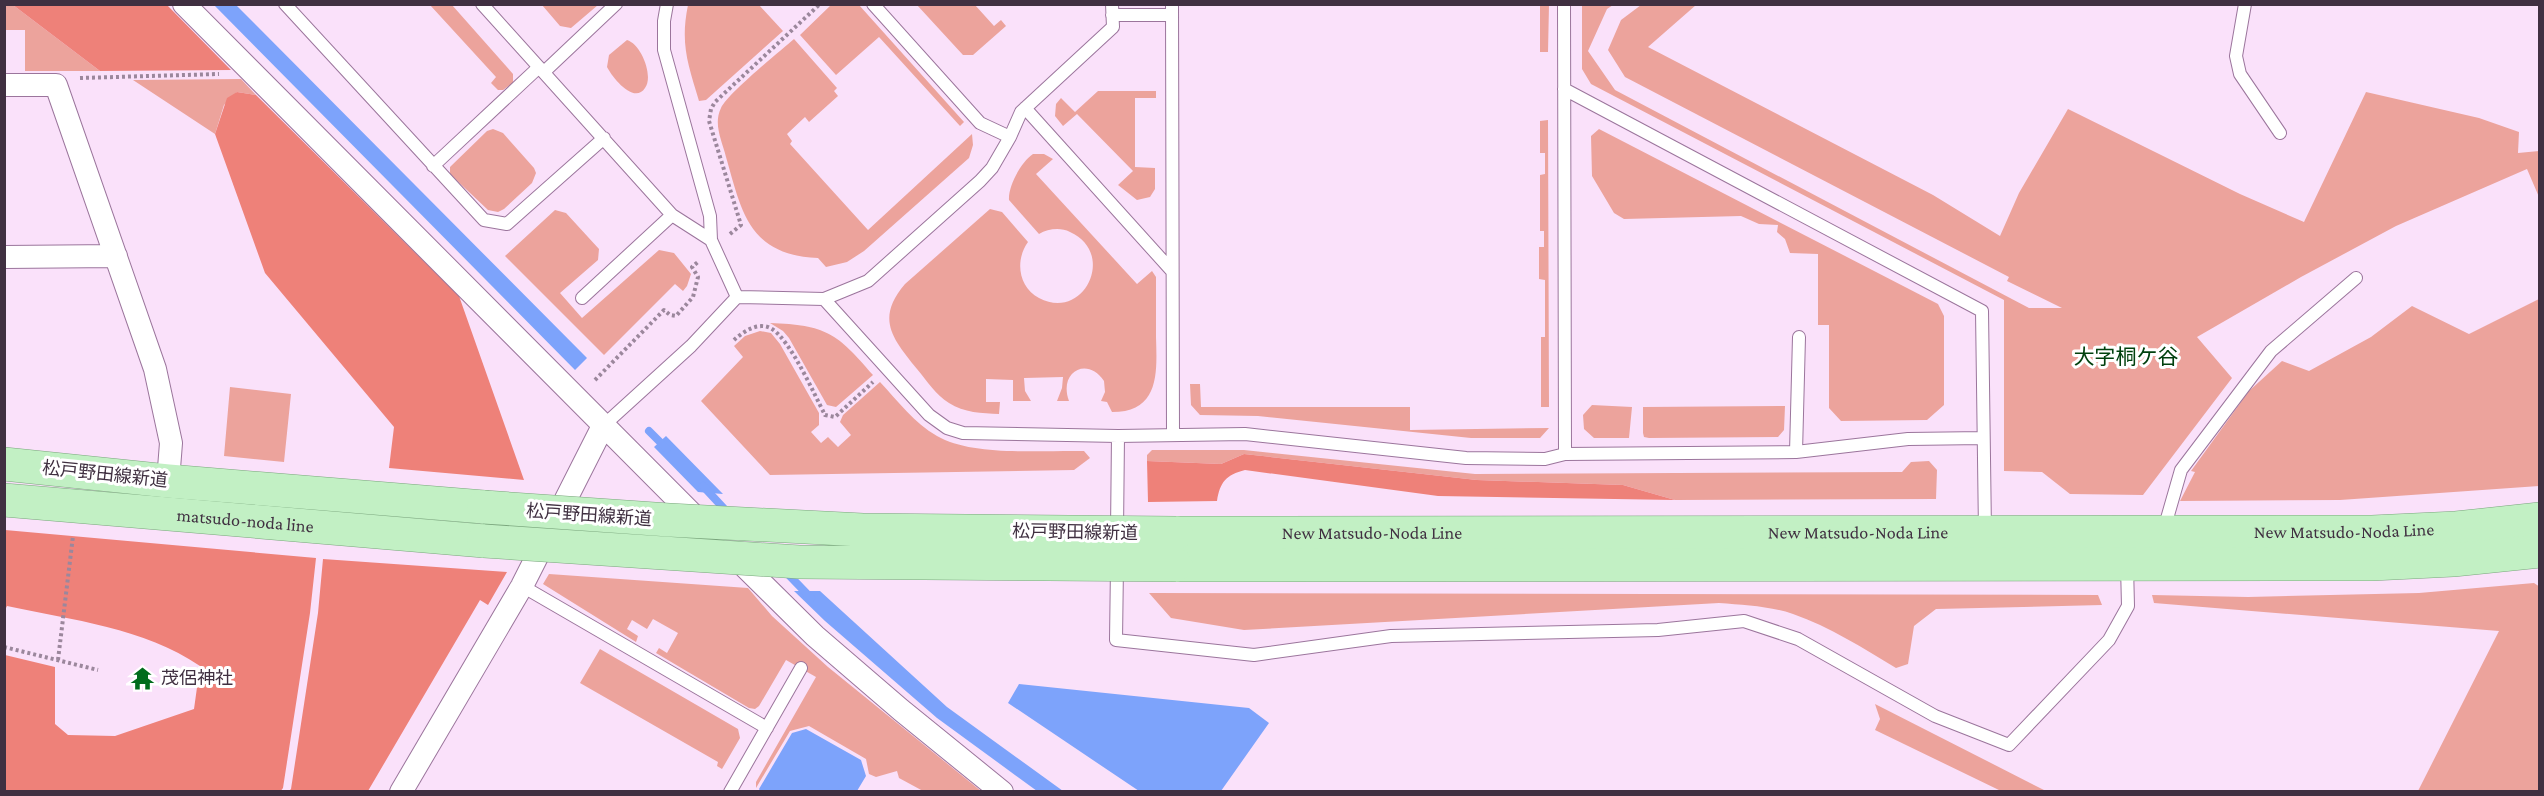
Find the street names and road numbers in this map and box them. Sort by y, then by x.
street label: 松戸野田線新道 [41,457,169,491]
street label: 松戸野田線新道 [525,501,653,529]
street label: matsudo-noda line [176,505,314,536]
street label: New Matsudo-Noda Line [2254,519,2435,542]
street label: 松戸野田線新道 [1012,521,1138,543]
street label: New Matsudo-Noda Line [1768,522,1948,543]
street label: New Matsudo-Noda Line [1282,523,1462,543]

